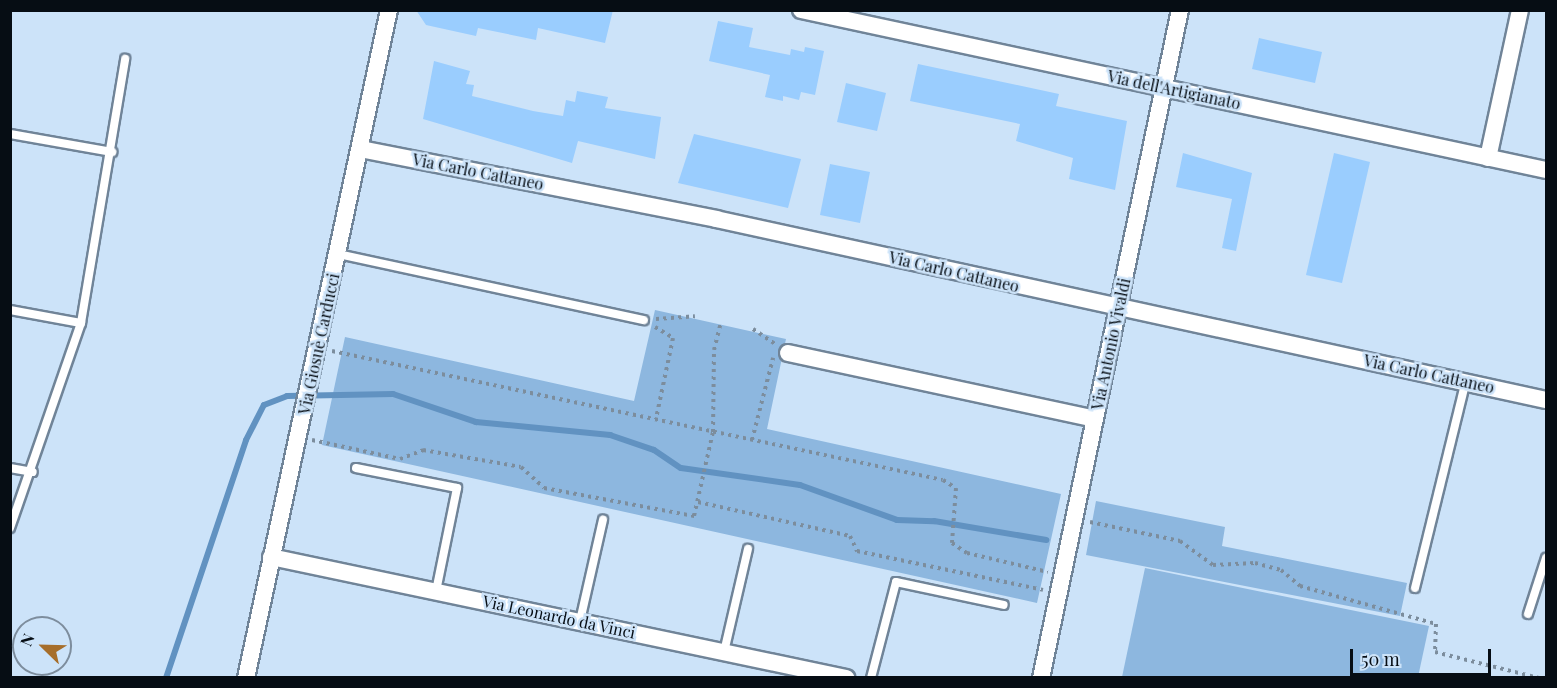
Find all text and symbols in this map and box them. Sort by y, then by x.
street label: Via dell'Artigianato [1106,67,1242,113]
street label: Via Carlo Cattaneo [411,150,545,194]
street label: Via Carlo Cattaneo [887,248,1021,296]
street label: Via Giosuè Carducci [295,272,343,416]
street label: Via Antonio Vivaldi [1087,276,1135,412]
street label: Via Carlo Cattaneo [1362,351,1496,397]
street label: Via Leonardo da Vinci [480,591,638,643]
north arrow [12,616,72,676]
text: N [15,630,39,649]
scale bar [1353,637,1494,675]
text: 50 m [1361,647,1400,671]

